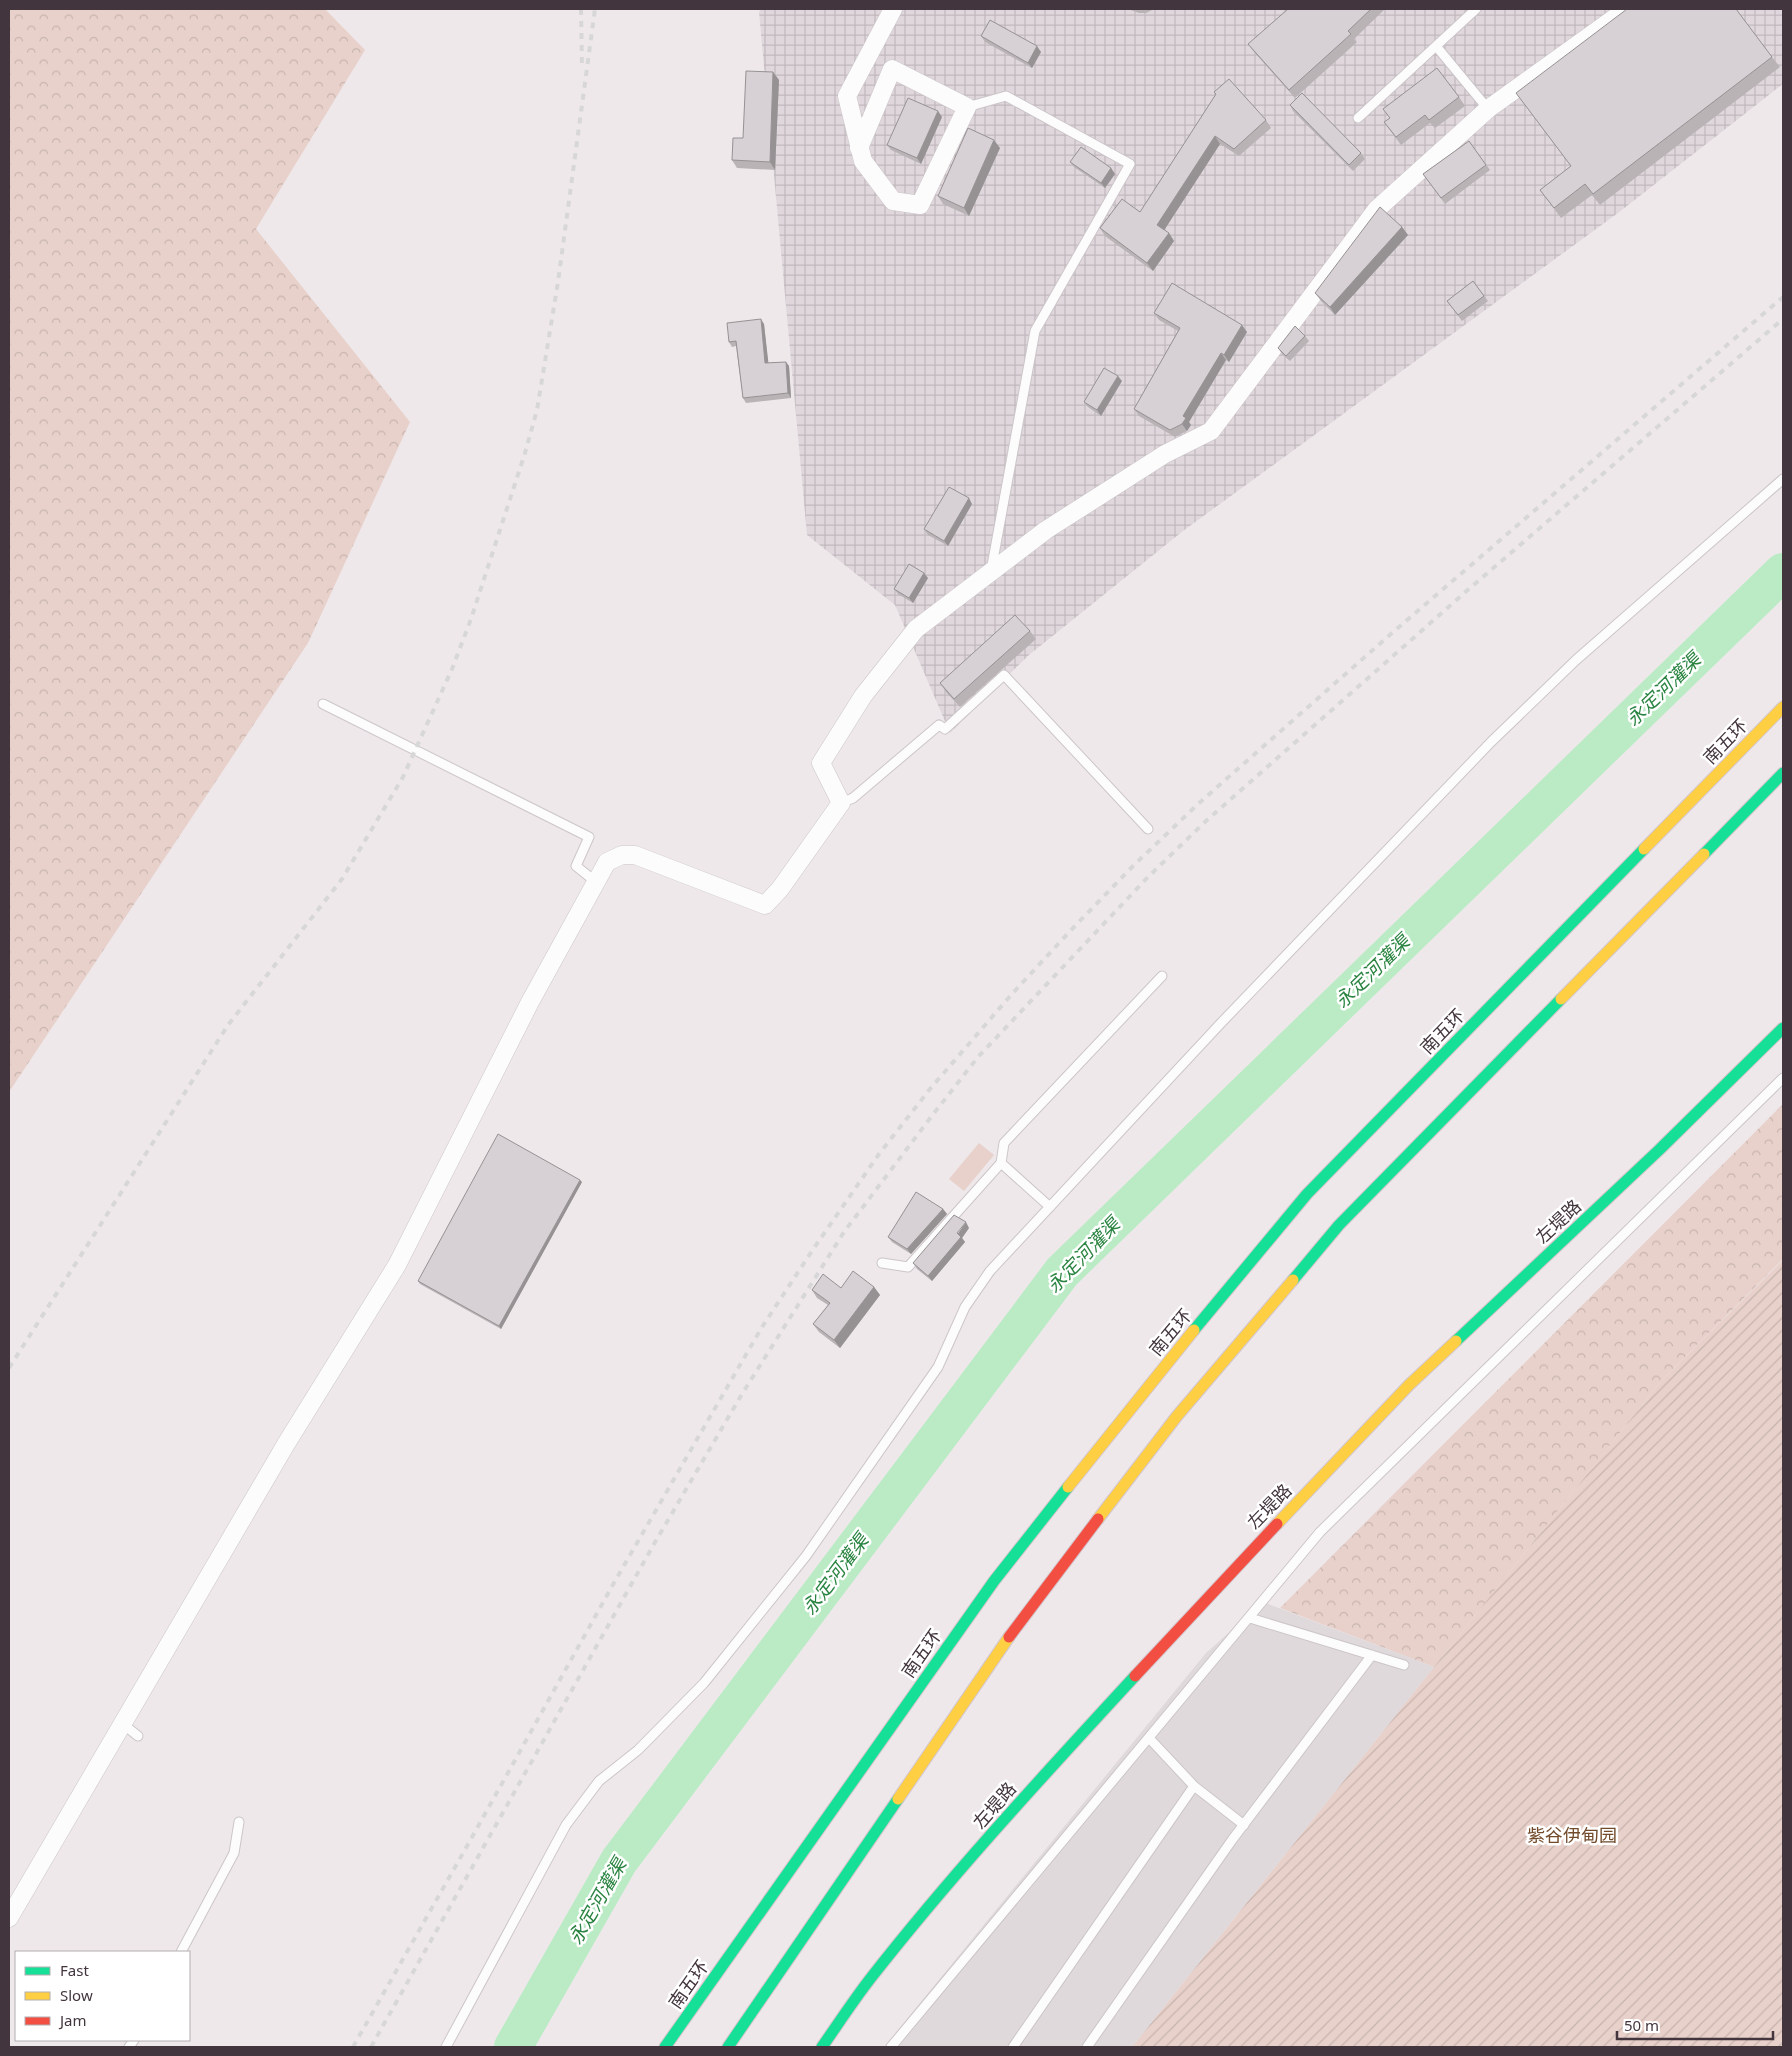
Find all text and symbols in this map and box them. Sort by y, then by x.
water label: 永定河灌渠 [1620,645,1708,731]
street label: 南五环 [1698,713,1752,769]
water label: 永定河灌渠 [1329,927,1417,1013]
street label: 南五环 [1415,1003,1469,1059]
street label: 左堤路 [1530,1194,1586,1248]
water label: 永定河灌渠 [1041,1210,1127,1298]
street label: 南五环 [1143,1304,1197,1360]
street label: 左堤路 [1242,1478,1296,1534]
water label: 永定河灌渠 [796,1526,876,1620]
street label: 南五环 [896,1624,946,1682]
street label: 左堤路 [967,1777,1021,1833]
park label: 紫谷伊甸园 [1527,1823,1617,1847]
water label: 永定河灌渠 [562,1851,634,1949]
legend [15,1951,190,2041]
street label: 南五环 [663,1955,713,2013]
text: Fast [60,1960,89,1980]
text: Slow [60,1985,93,2005]
scale bar [1617,2008,1773,2040]
text: Jam [58,2010,87,2030]
text: 50 m [1624,2015,1659,2035]

